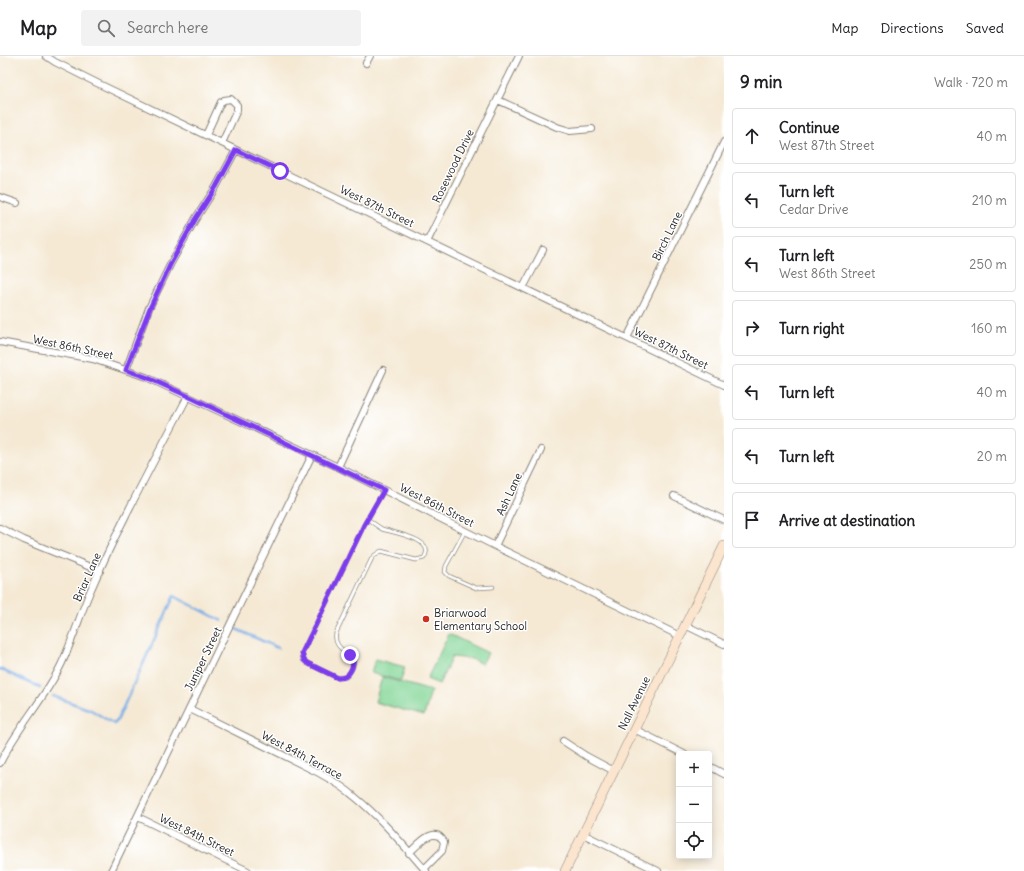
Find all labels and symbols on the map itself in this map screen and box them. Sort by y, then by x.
street label: Rosewood Drive [429,127,477,205]
route start [271,162,289,180]
street label: West 87th Street [338,182,417,230]
street label: Birch Lane [649,209,685,263]
street label: West 87th Street [632,324,711,372]
street label: West 86th Street [32,332,115,362]
street label: Ash Lane [493,470,525,518]
street label: West 86th Street [397,480,477,530]
street label: Briar Lane [70,550,104,604]
place label: Briarwood Elementary School [434,606,527,633]
marker: Briarwood Elementary School [421,614,431,624]
street label: Juniper Street [181,624,225,693]
route end [341,646,359,664]
street label: Nall Avenue [615,674,653,732]
street label: West 84th Terrace [259,728,345,782]
street label: West 84th Street [157,811,237,859]

